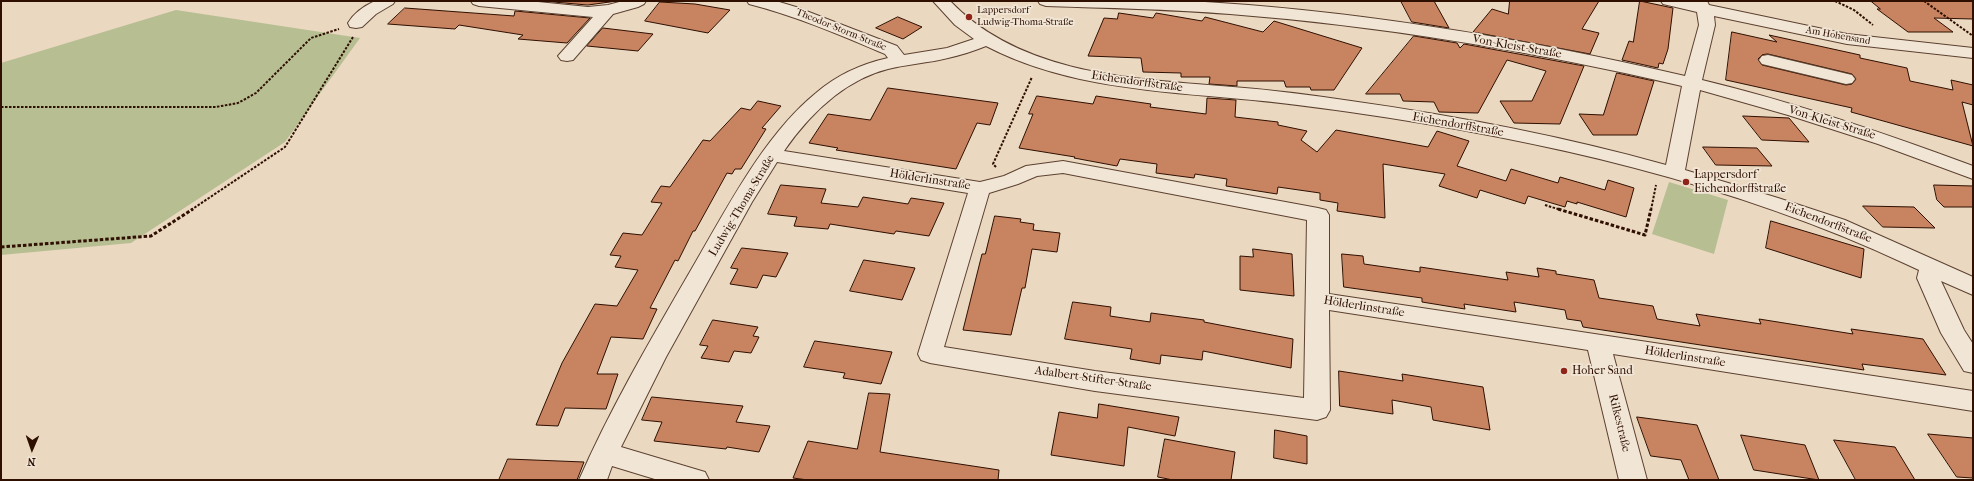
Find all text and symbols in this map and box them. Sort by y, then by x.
place label: Lappersdorf Ludwig-Thoma-Straße [977,5,1073,28]
street label: Theodor-Storm-Straße [794,6,888,54]
marker: Lappersdorf Ludwig-Thoma-Straße [964,12,974,22]
street label: Am Hohensand [1805,24,1871,48]
street label: Von-Kleist-Straße [1471,32,1563,62]
street label: Eichendorffstraße [1090,68,1184,96]
street label: Von-Kleist-Straße [1787,103,1877,143]
street label: Eichendorffstraße [1411,110,1505,140]
street label: Ludwig-Thoma-Straße [706,153,778,259]
street label: Hölderlinstraße [888,166,972,194]
place label: Lappersdorf Eichendorffstraße [1694,168,1786,196]
marker: Lappersdorf Eichendorffstraße [1681,177,1691,187]
street label: Eichendorffstraße [1782,200,1874,246]
street label: Hölderlinstraße [1322,293,1406,321]
street label: Hölderlinstraße [1643,343,1727,371]
street label: Adalbert-Stifter-Straße [1034,364,1152,394]
place label: Hoher Sand [1572,364,1633,378]
marker: Hoher Sand [1559,366,1569,376]
street label: Rilkestraße [1605,392,1633,454]
north arrow [12,429,52,469]
text: N [27,455,36,468]

